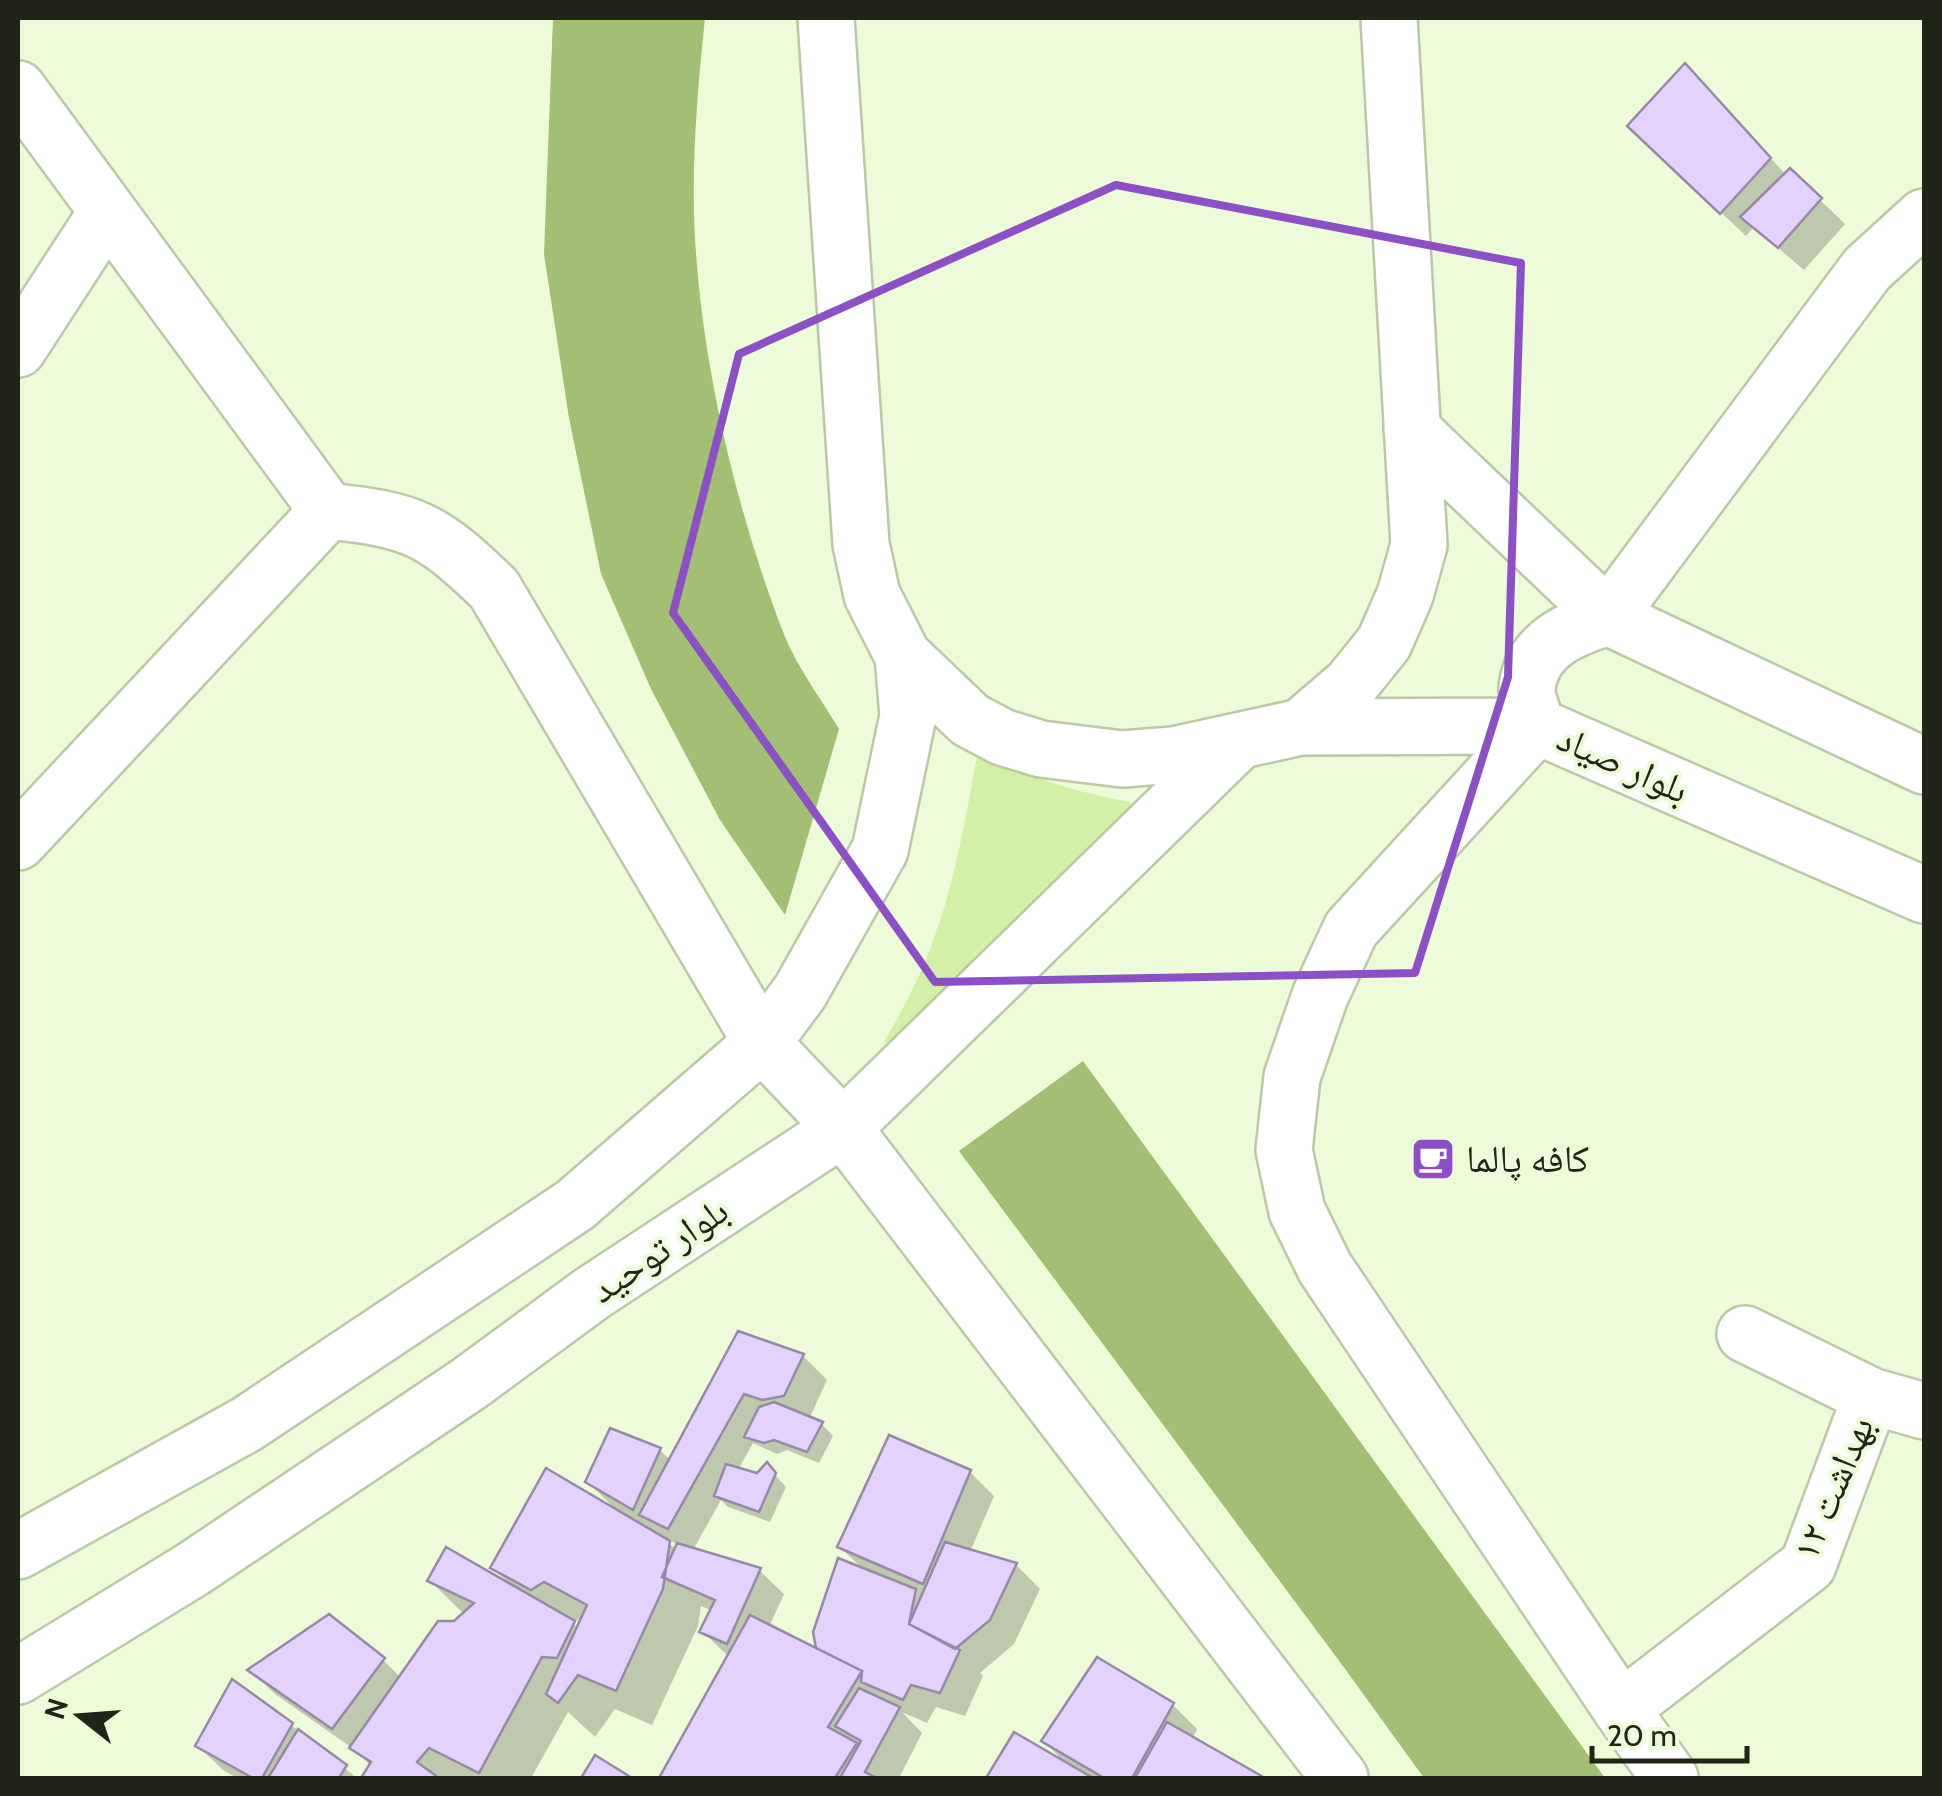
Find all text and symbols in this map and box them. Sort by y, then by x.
street label: بلوار صیاد [1550,714,1696,813]
place label: کافه پالما [1466,1135,1589,1182]
cafe icon: کافه پالما [1410,1136,1456,1182]
street label: بلوار توحید [581,1186,737,1313]
street label: بهداشت ۱۲ [1781,1409,1884,1566]
north arrow [30,1666,130,1766]
text: N [37,1694,75,1723]
scale bar [1592,1701,1747,1763]
text: 20 m [1607,1717,1677,1754]

